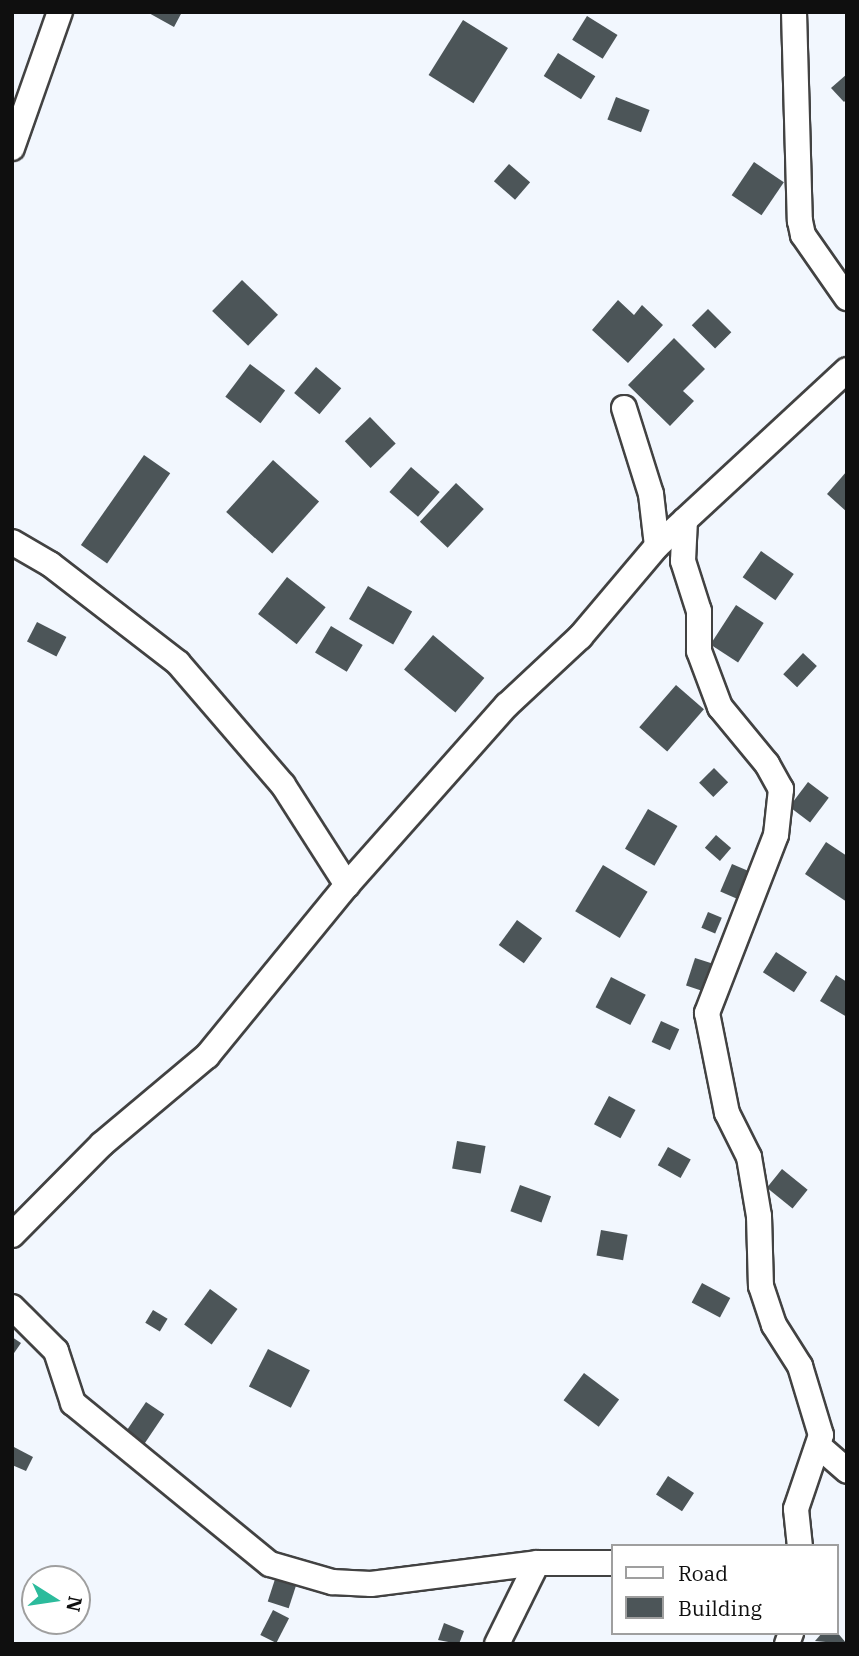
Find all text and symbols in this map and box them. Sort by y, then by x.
legend [610,1544,838,1635]
text: Road [678,1559,728,1587]
north arrow [21,1565,91,1635]
text: N [61,1594,88,1614]
text: Building [678,1594,762,1622]

